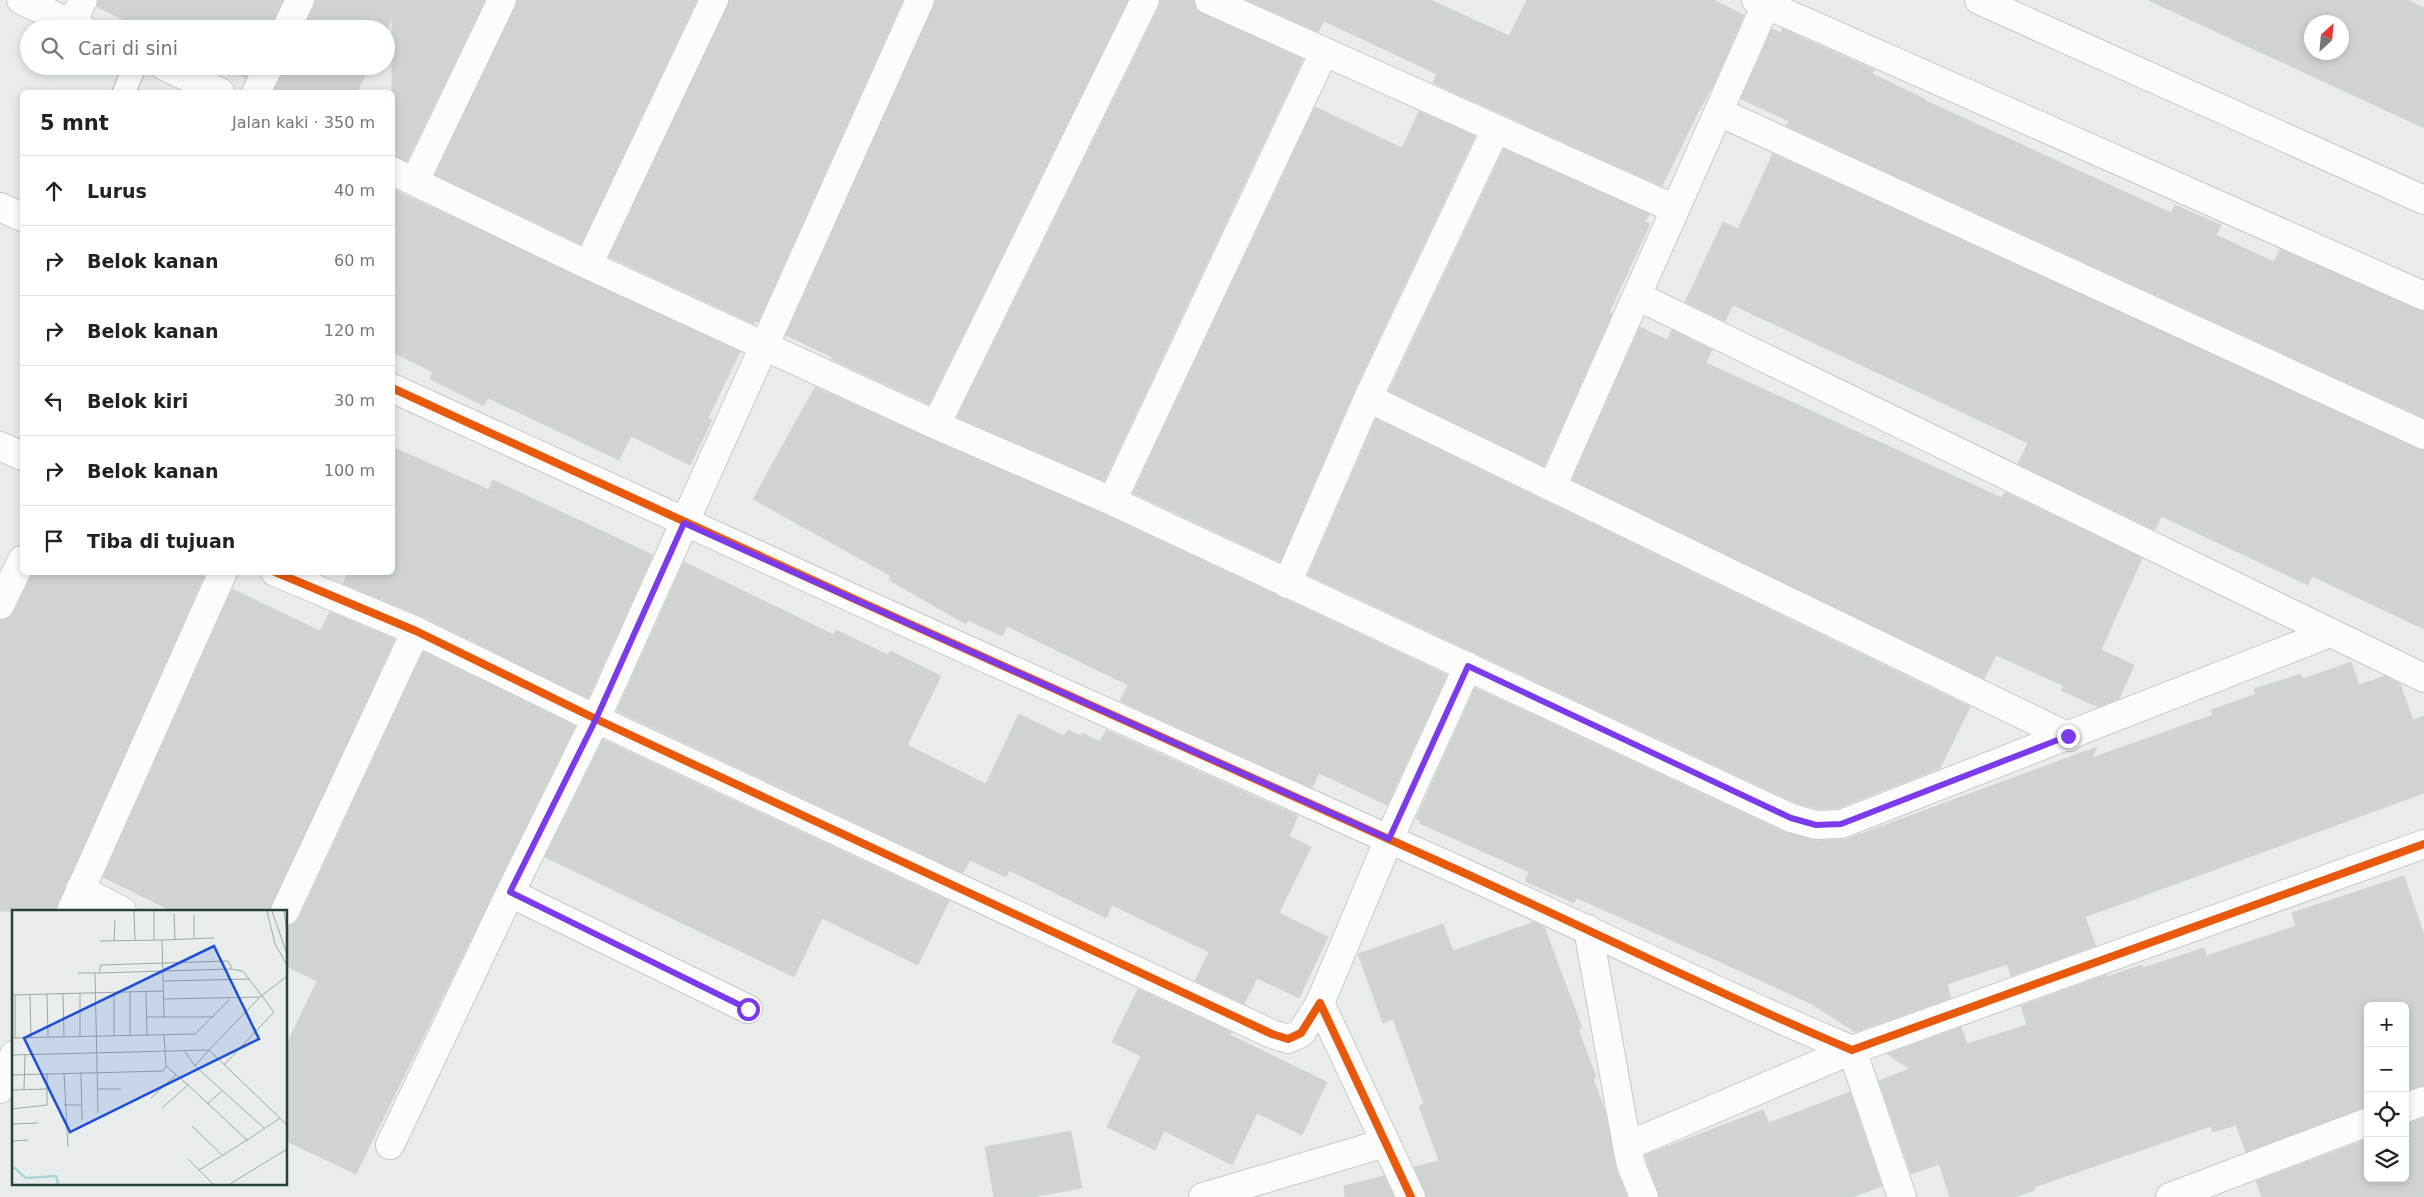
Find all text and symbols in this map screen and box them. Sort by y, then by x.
north arrow [2304,15,2349,60]
search box [20,20,395,75]
icon: search [38,34,66,62]
text: Cari di sini [78,37,178,59]
text: 5 mnt [40,111,109,135]
text: Jalan kaki · 350 m [232,113,375,132]
icon: ahead [40,177,68,205]
text: Lurus [87,180,147,202]
text: 40 m [334,181,375,200]
icon: right [40,247,68,275]
text: Belok kanan [87,250,219,272]
text: 60 m [334,251,375,270]
icon: right [40,317,68,345]
text: Belok kanan [87,320,219,342]
text: 120 m [324,321,375,340]
icon: left [40,387,68,415]
text: Belok kiri [87,390,188,412]
text: 30 m [334,391,375,410]
icon: right [40,457,68,485]
text: Belok kanan [87,460,219,482]
text: 100 m [324,461,375,480]
icon: arrive [40,527,68,555]
text: Tiba di tujuan [87,530,235,552]
route end [2057,725,2080,748]
inset map [12,910,288,1184]
route start [737,998,760,1021]
map controls [2364,1002,2409,1182]
button: + [2364,1002,2409,1047]
button: − [2364,1047,2409,1092]
button: locate [2364,1092,2409,1137]
button: layers [2364,1137,2409,1182]

